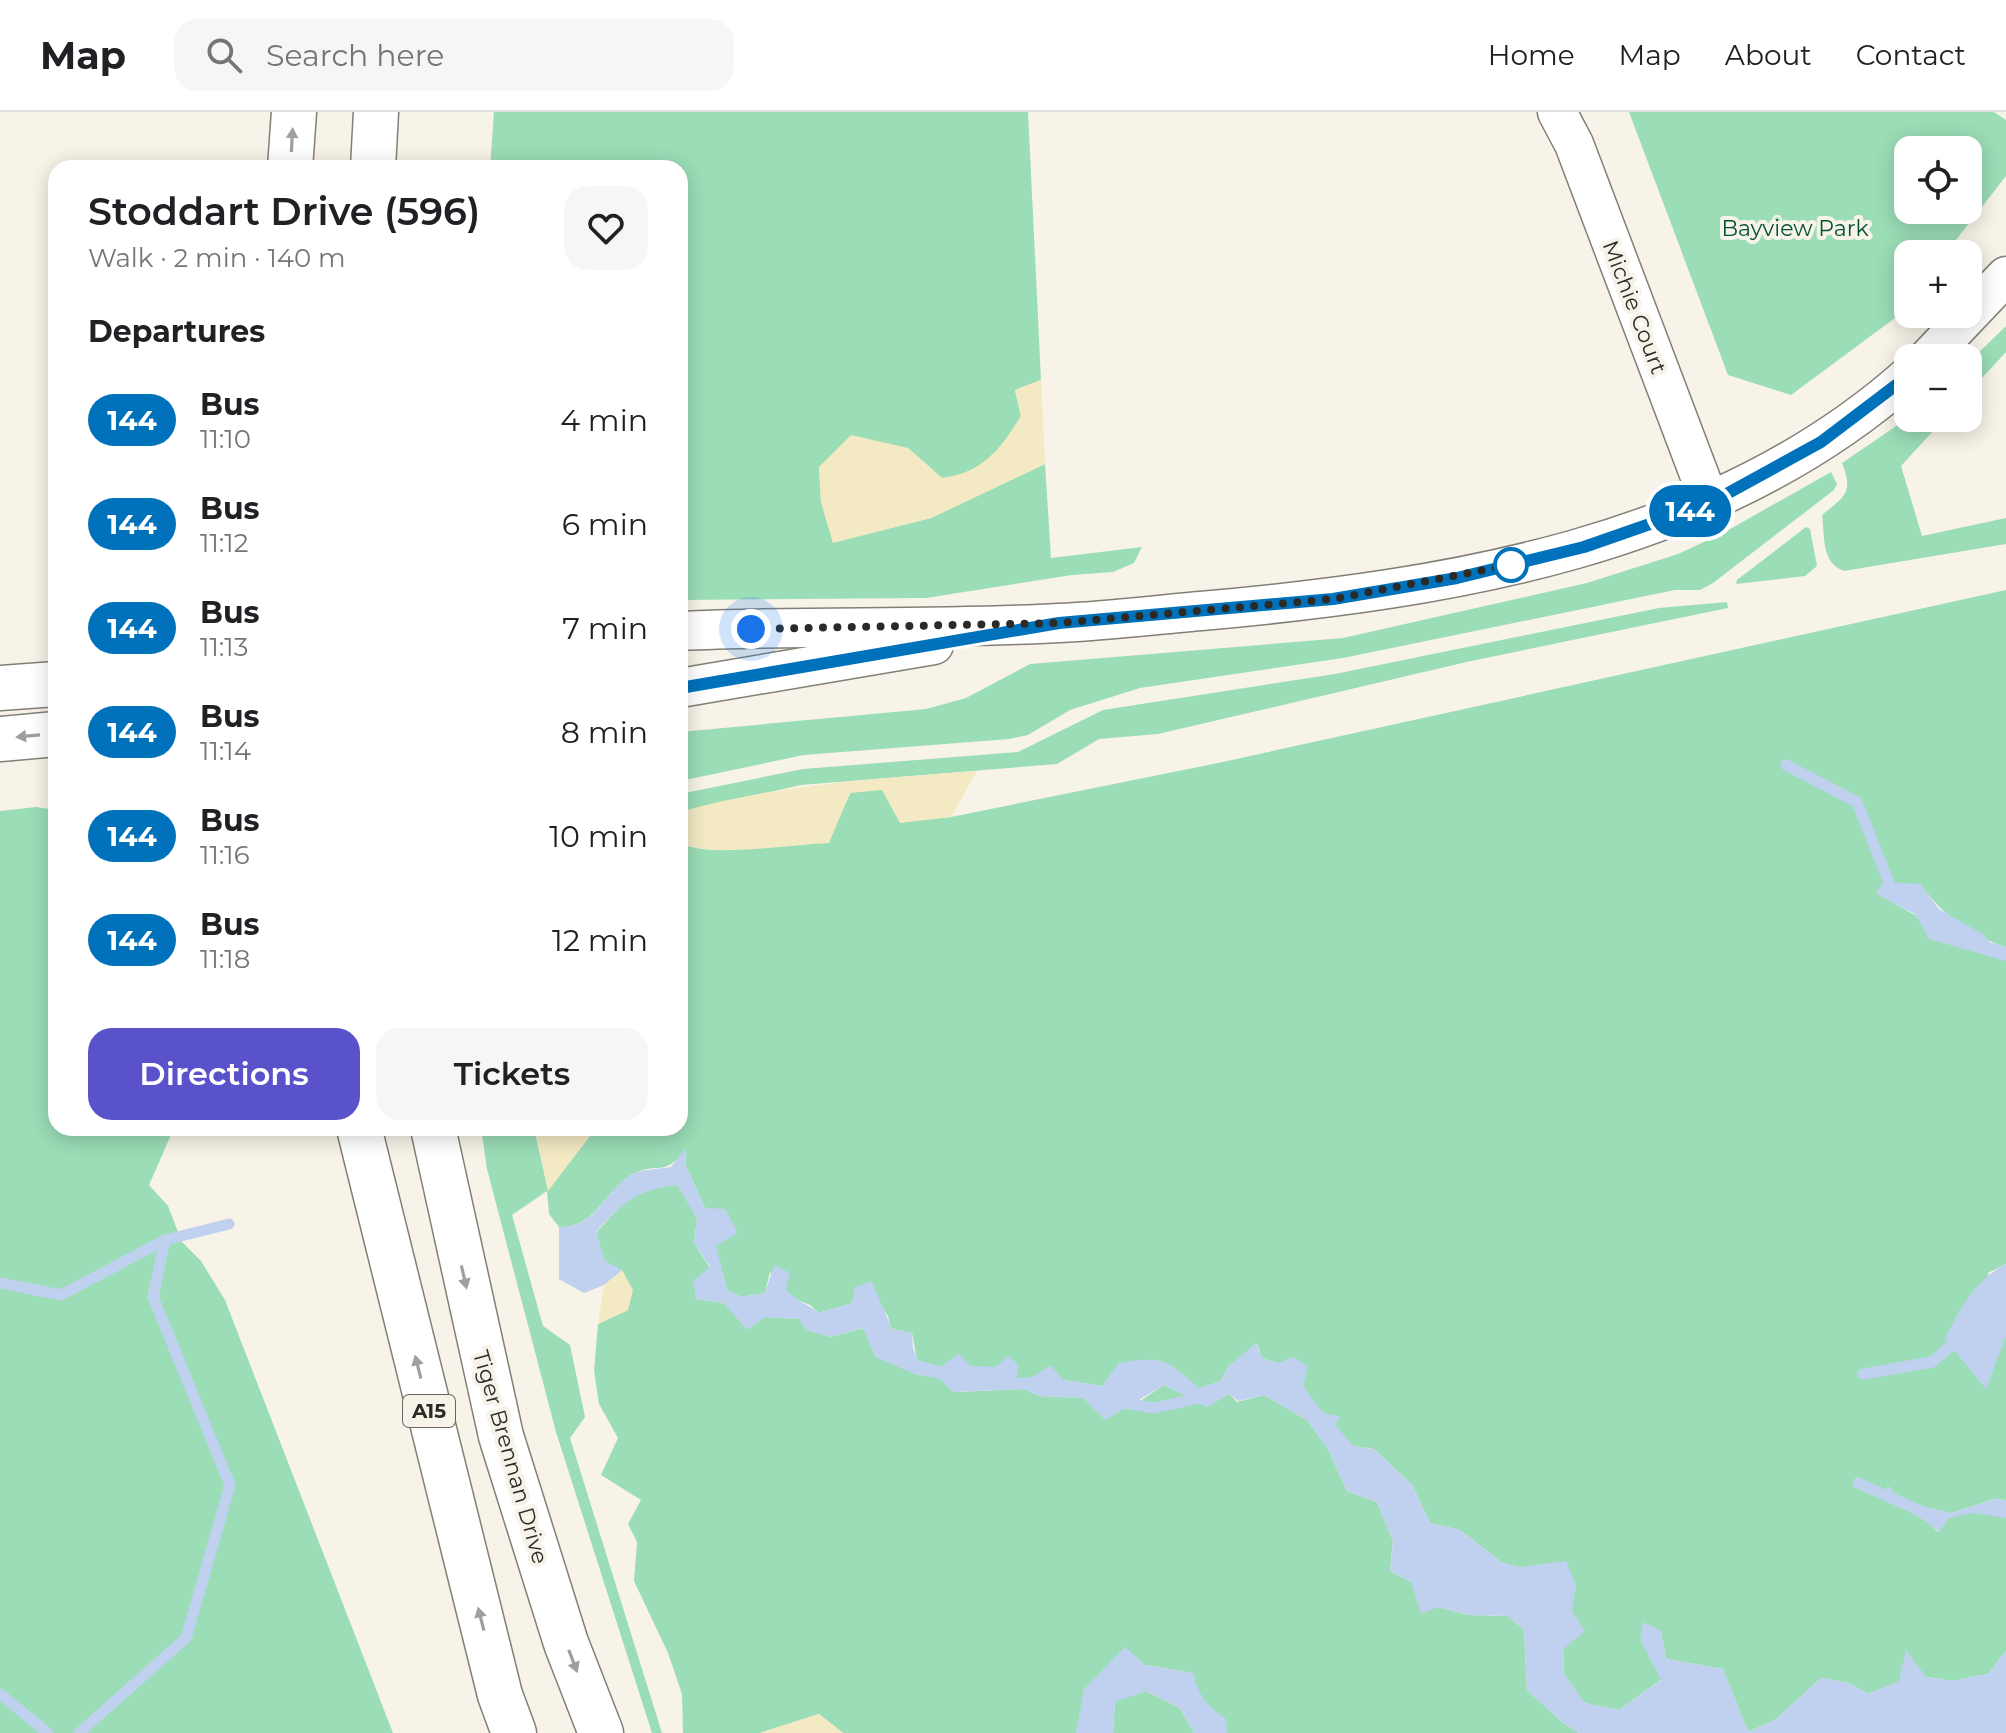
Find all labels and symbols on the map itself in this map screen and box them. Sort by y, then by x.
one-way arrow [286,127,299,152]
park label: Bayview Park [1721,215,1869,242]
street label: Michie Court [1597,237,1672,378]
line badge: 144 [1644,485,1736,537]
unlabelled marker [1494,548,1528,582]
your location [731,609,771,649]
one-way arrow [15,730,40,743]
one-way arrow [458,1264,471,1289]
street label: Tiger Brennan Drive [467,1347,554,1567]
one-way arrow [412,1354,424,1379]
road number: A15 [403,1395,455,1427]
one-way arrow [474,1606,487,1631]
one-way arrow [567,1649,580,1673]

